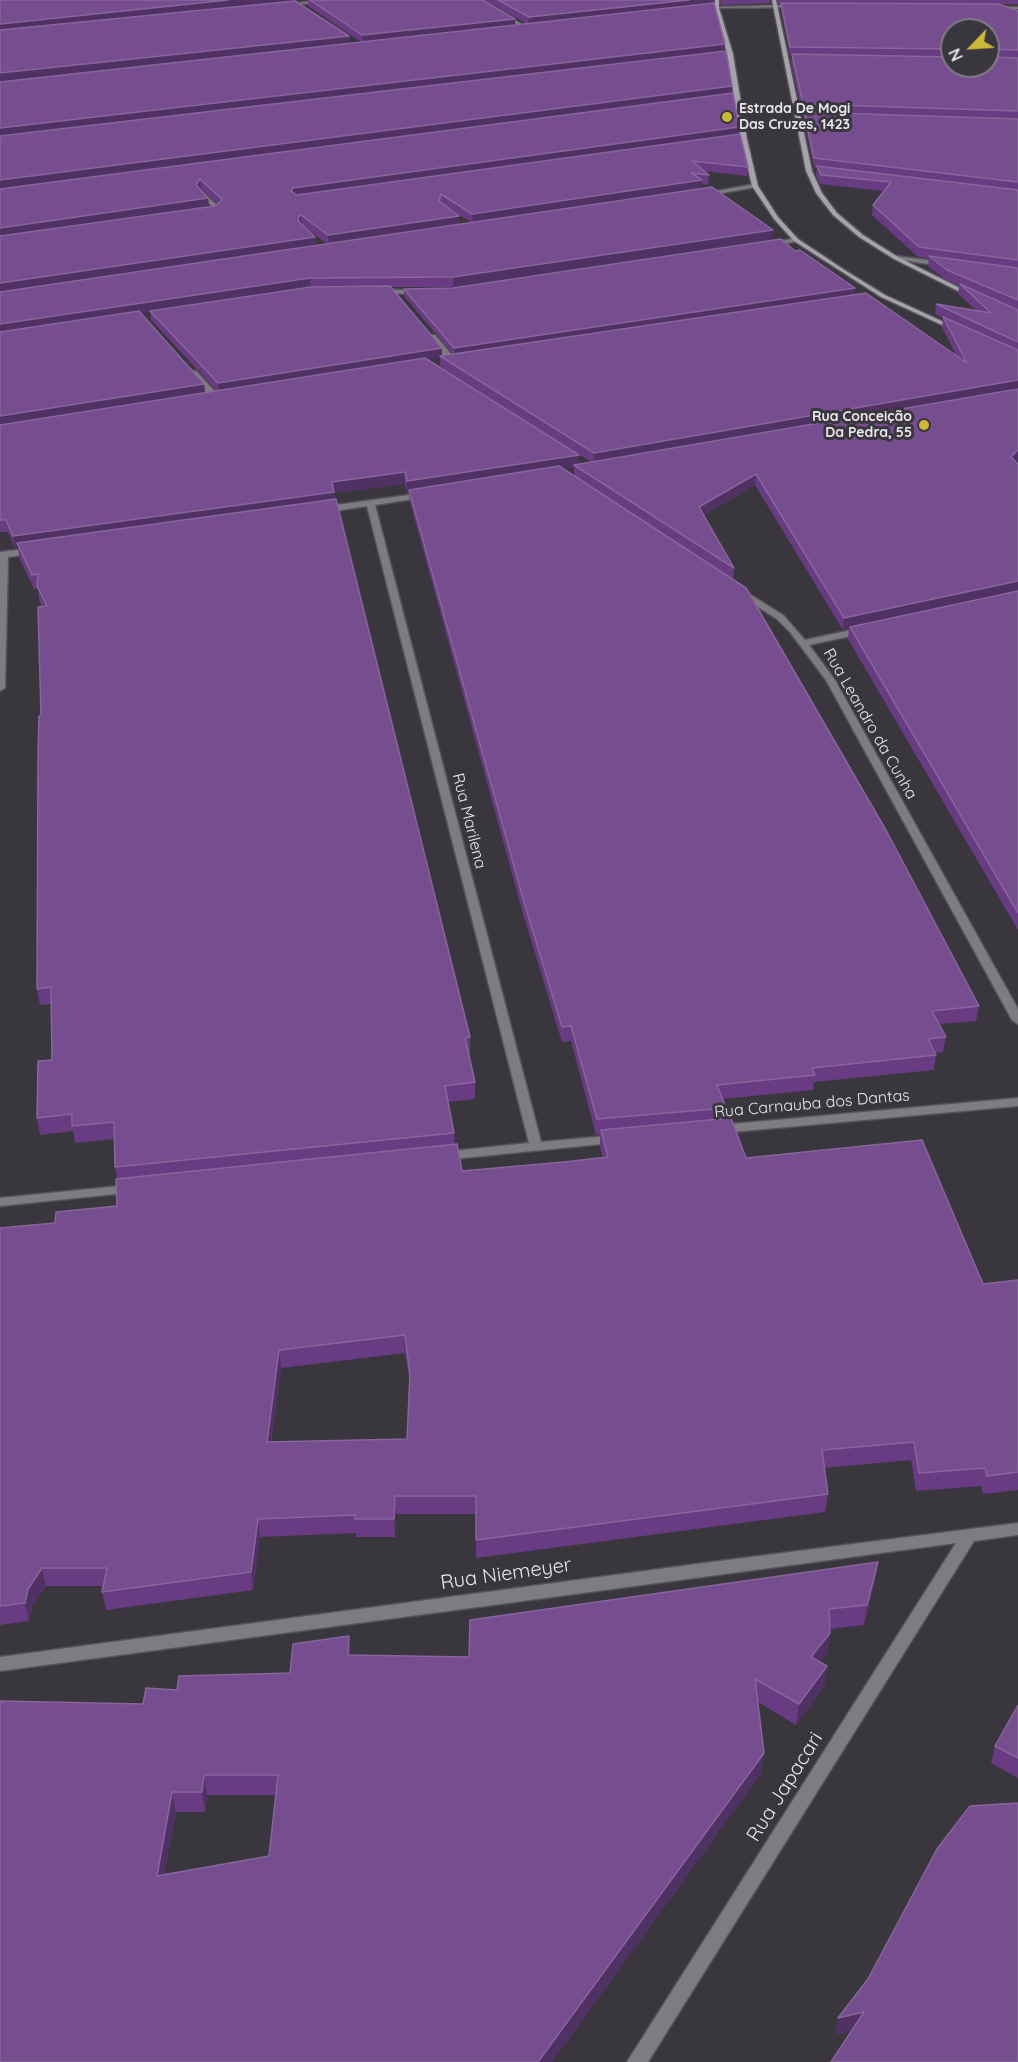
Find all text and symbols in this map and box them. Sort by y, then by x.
north arrow [940,18,1000,78]
text: N [944,45,967,64]
place label: Estrada De Mogi Das Cruzes, 1423 [739,101,850,134]
marker: Estrada De Mogi Das Cruzes, 1423 [720,110,734,124]
place label: Rua Conceição Da Pedra, 55 [812,409,912,442]
marker: Rua Conceição Da Pedra, 55 [917,418,931,432]
street label: Rua Leandro da Cunha [819,645,921,803]
street label: Rua Marilena [448,771,490,871]
street label: Rua Carnauba dos Dantas [714,1086,910,1122]
street label: Rua Niemeyer [439,1553,573,1595]
street label: Rua Japacari [742,1728,828,1846]

